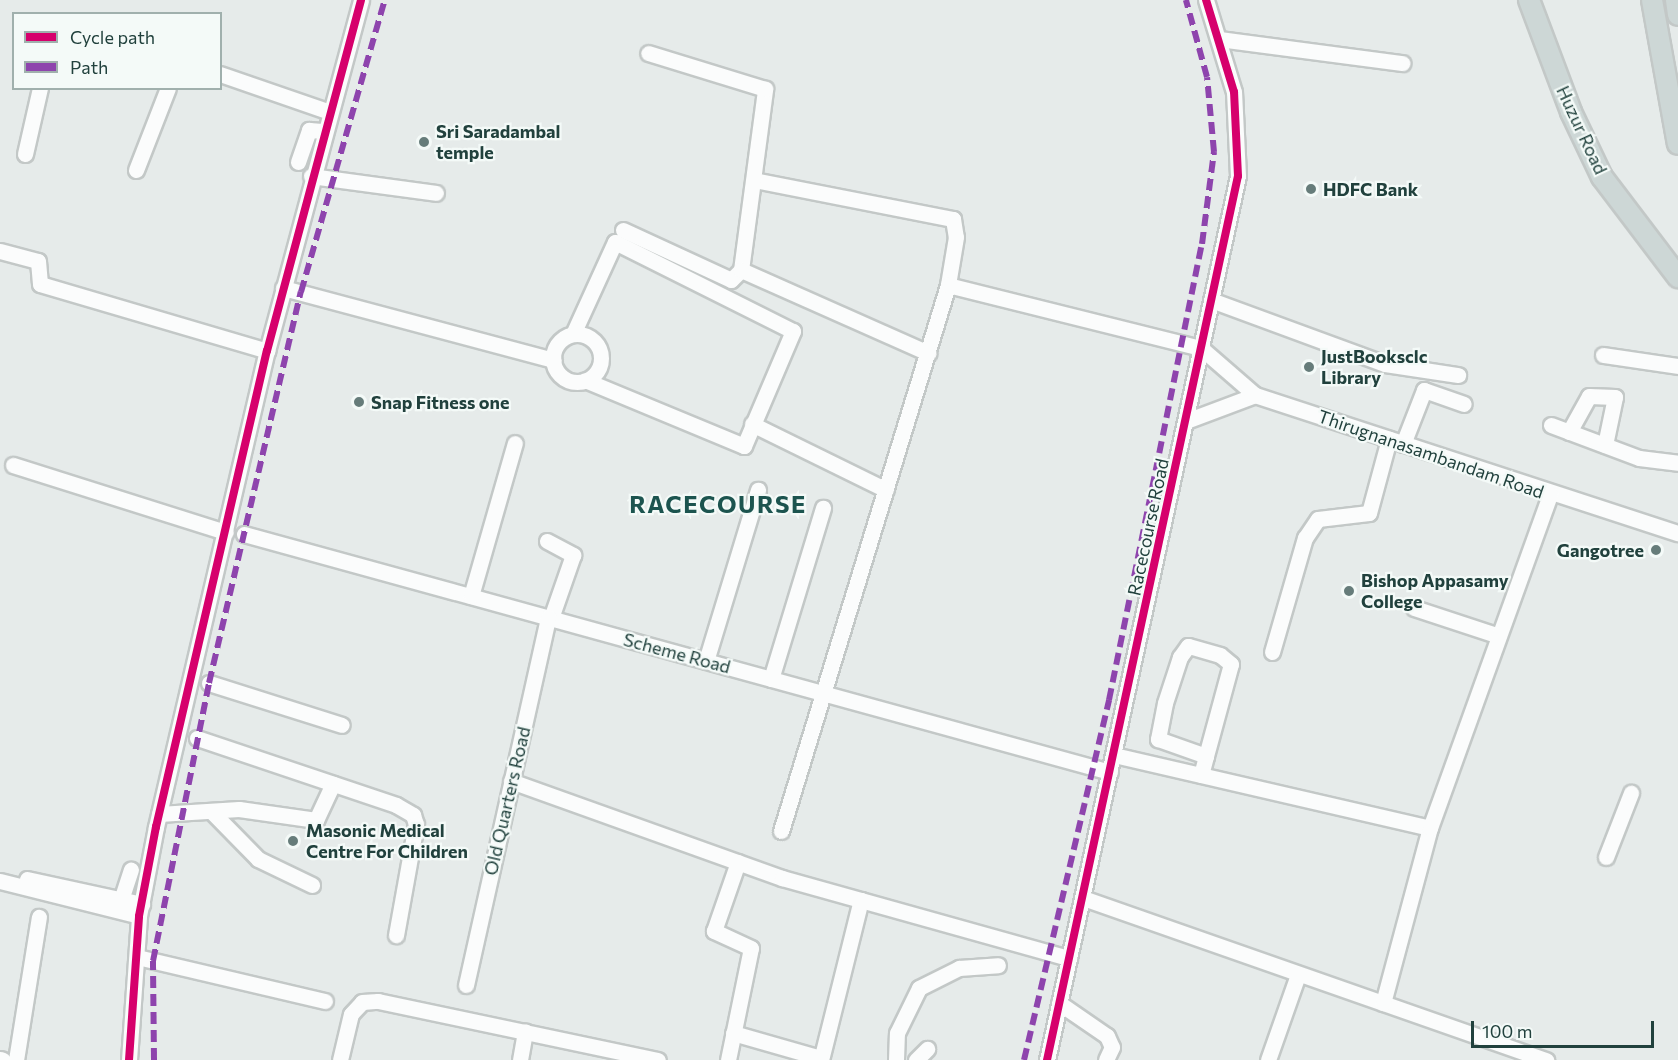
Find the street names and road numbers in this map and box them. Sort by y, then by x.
street label: Huzur Road [1552,82,1612,178]
street label: Thirugnanasambandam Road [1315,405,1547,503]
street label: Racecourse Road [1123,456,1173,598]
street label: Scheme Road [621,628,733,678]
street label: Old Quarters Road [479,725,535,877]

